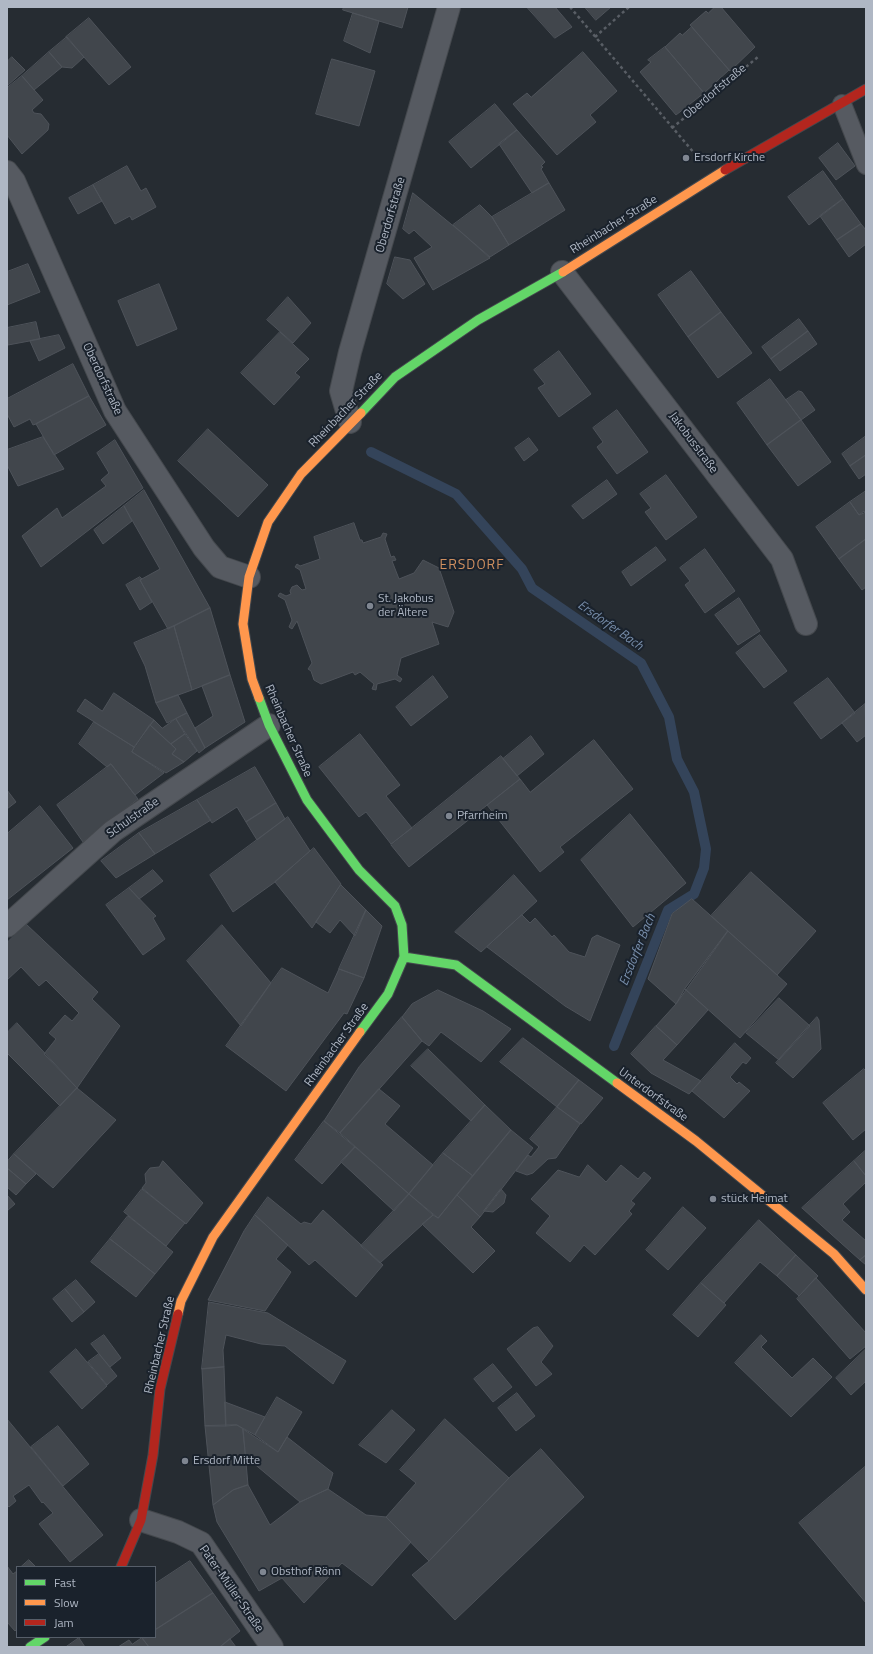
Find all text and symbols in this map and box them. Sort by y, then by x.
street label: Oberdorfstraße [680,61,750,123]
place label: Ersdorf Kirche [694,151,765,165]
marker: Ersdorf Kirche [681,153,691,163]
street label: Oberdorfstraße [373,176,409,254]
street label: Rheinbacher Straße [568,193,660,257]
street label: Oberdorfstraße [79,341,125,417]
street label: Rheinbacher Straße [306,369,386,451]
street label: Jakobusstraße [665,410,721,476]
district label: ERSDORF [439,558,505,574]
place label: St. Jakobus der Ältere [378,592,434,620]
water label: Ersdorfer Bach [574,598,646,654]
marker: St. Jakobus der Ältere [365,601,375,611]
street label: Rheinbacher Straße [261,683,315,779]
street label: Schulstraße [104,795,162,841]
place label: Pfarrheim [457,809,508,823]
marker: Pfarrheim [444,811,454,821]
water label: Ersdorfer Bach [617,912,659,988]
street label: Rheinbacher Straße [302,1001,372,1089]
street label: Unterdorfstraße [616,1065,690,1125]
place label: stück Heimat [721,1192,788,1206]
marker: stück Heimat [708,1194,718,1204]
street label: Rheinbacher Straße [142,1295,178,1395]
place label: Ersdorf Mitte [193,1454,260,1468]
marker: Ersdorf Mitte [180,1456,190,1466]
street label: Pater-Müller-Straße [196,1543,266,1635]
place label: Obsthof Rönn [271,1565,341,1579]
legend [16,1566,156,1638]
marker: Obsthof Rönn [258,1567,268,1577]
text: Fast [54,1573,76,1592]
text: Slow [54,1593,79,1612]
text: Jam [54,1613,74,1632]

